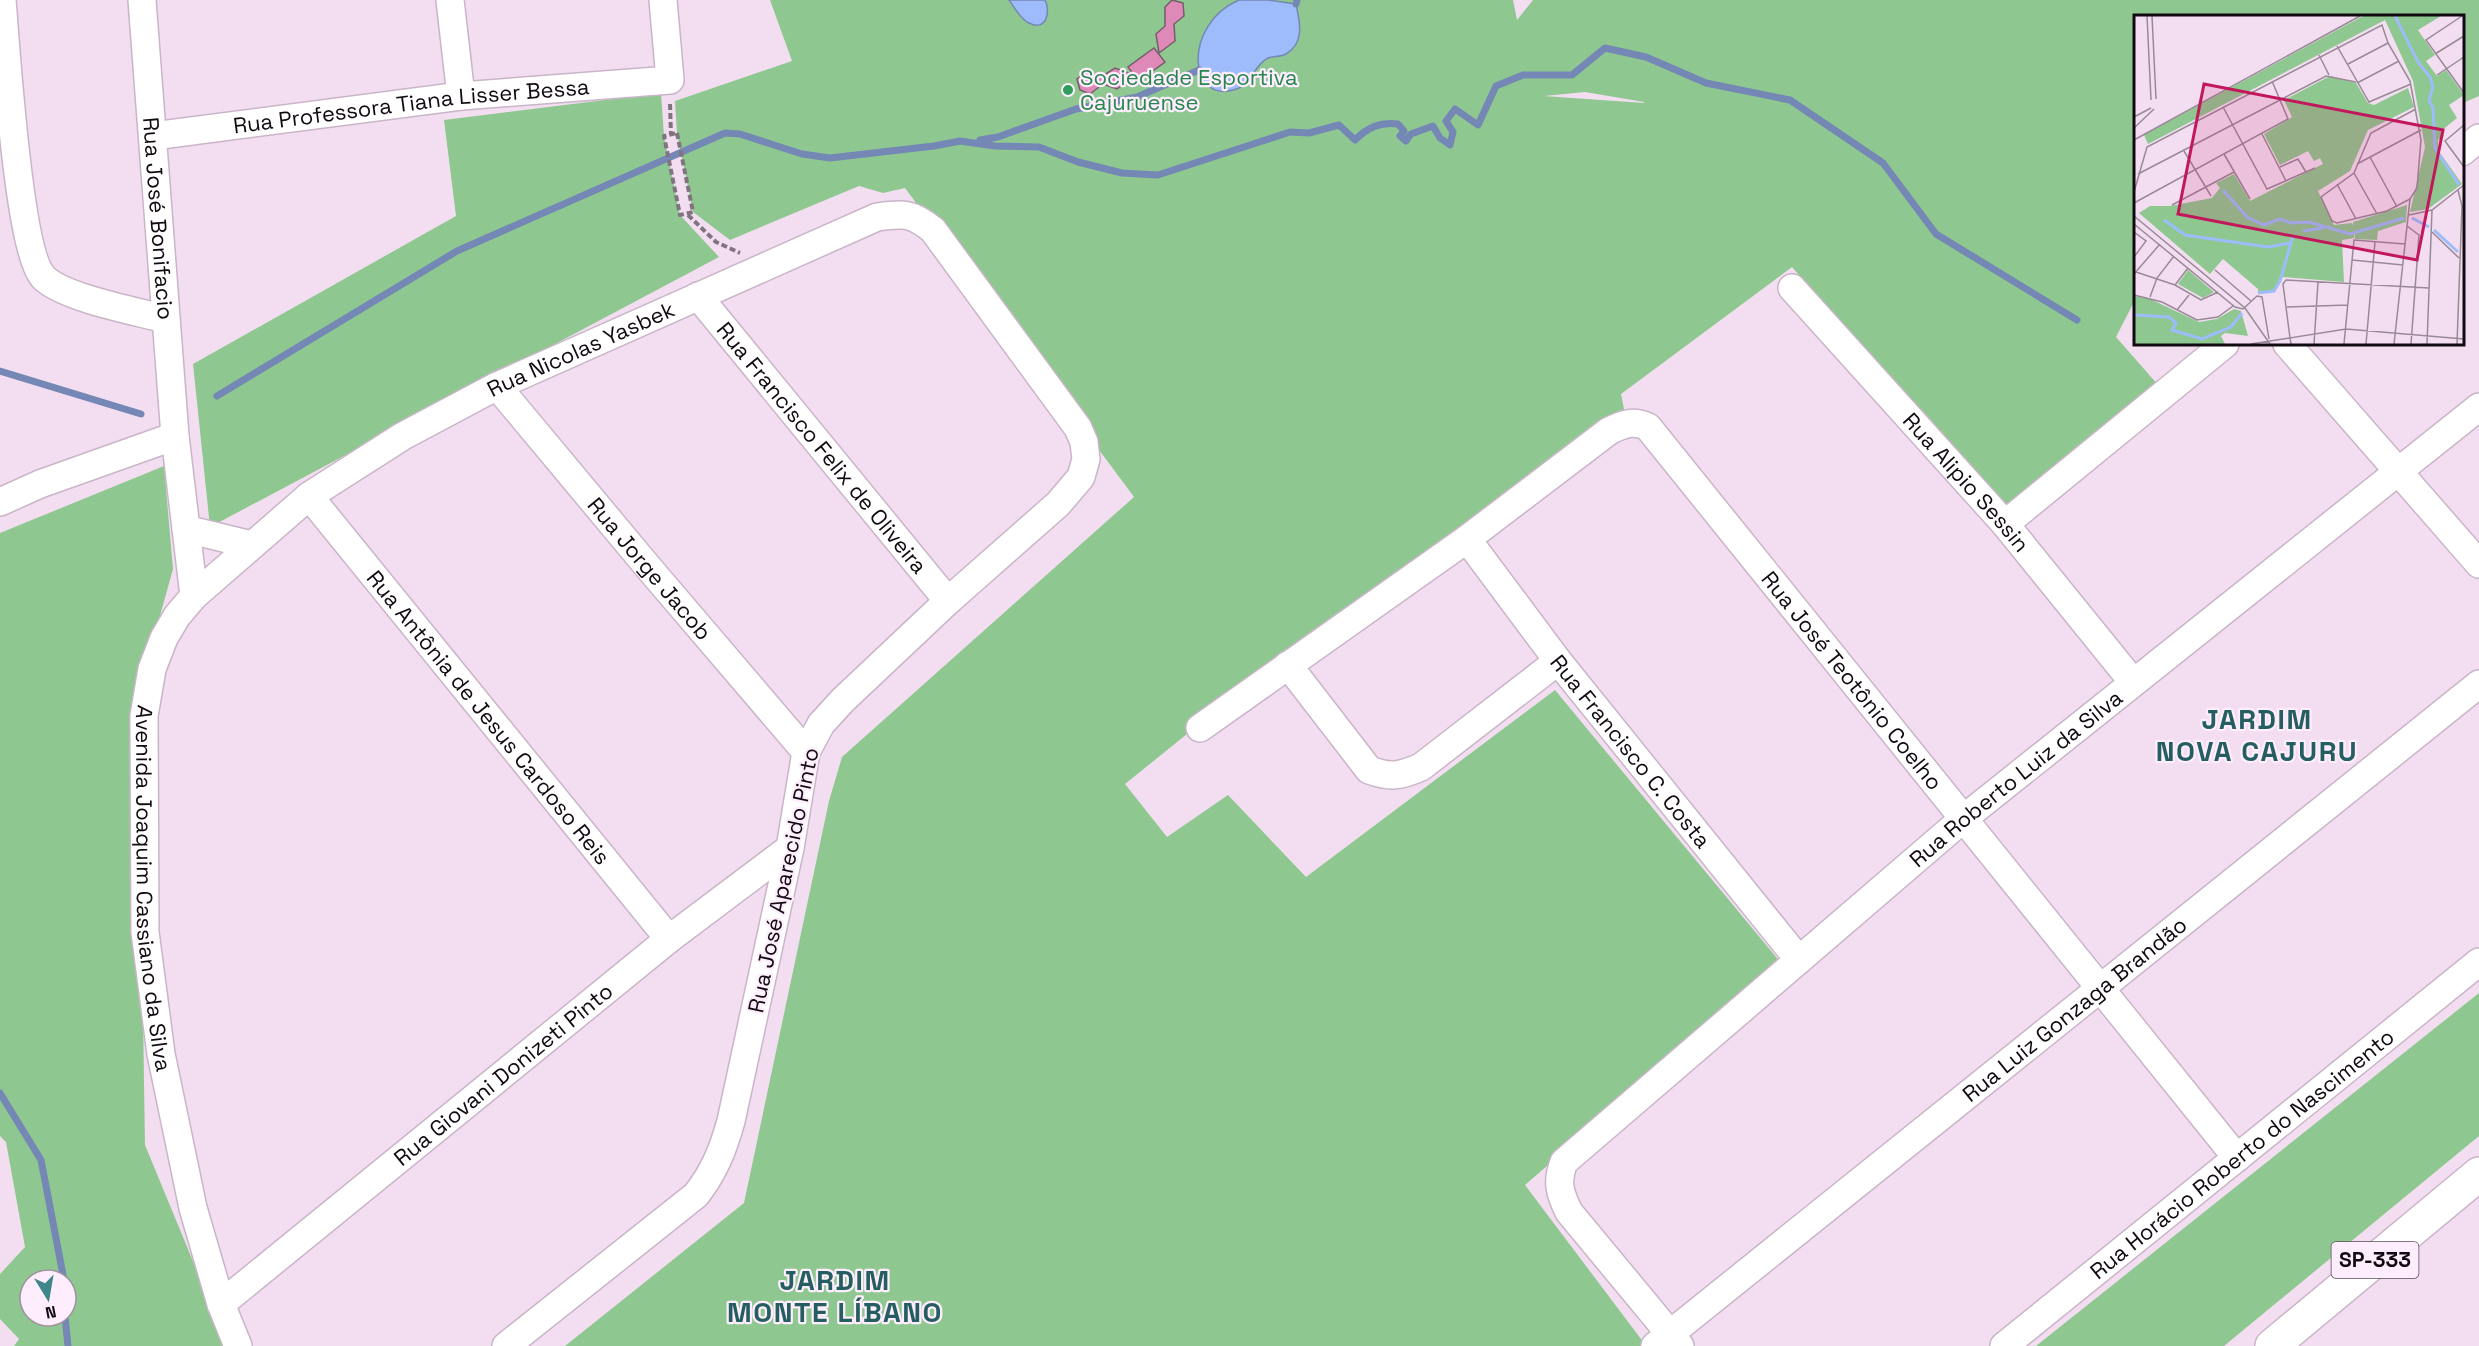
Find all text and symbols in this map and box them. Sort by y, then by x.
inset map [2134,15,2464,345]
place label: Sociedade Esportiva Cajuruense [1080,63,1298,116]
street label: Rua Professora Tiana Lisser Bessa [231,72,591,139]
marker: Sociedade Esportiva Cajuruense [1061,83,1075,97]
street label: Rua José Bonifacio [137,116,180,321]
street label: Rua Nicolas Yasbek [482,295,679,403]
street label: Rua Francisco Felix de Oliveira [711,316,934,579]
street label: Rua Alipio Sessin [1897,406,2036,558]
street label: Rua Jorge Jacob [582,491,718,646]
street label: Rua Antônia de Jesus Cardoso Reis [361,564,617,870]
street label: Rua José Teotônio Coelho [1756,565,1949,796]
street label: Rua Francisco C. Costa [1544,649,1717,854]
street label: Rua Roberto Luiz da Silva [1903,683,2128,873]
district label: JARDIM NOVA CAJURU [2156,701,2358,769]
street label: Avenida Joaquim Cassiano da Silva [130,703,178,1074]
street label: Rua José Aparecido Pinto [741,745,825,1015]
street label: Rua Luiz Gonzaga Brandão [1956,910,2192,1108]
street label: Rua Giovani Donizeti Pinto [388,977,618,1172]
street label: Rua Horácio Roberto do Nascimento [2084,1022,2400,1285]
road number: SP-333 [2332,1242,2418,1278]
district label: JARDIM MONTE LÍBANO [727,1262,943,1330]
north arrow [18,1268,78,1328]
text: N [43,1301,58,1324]

